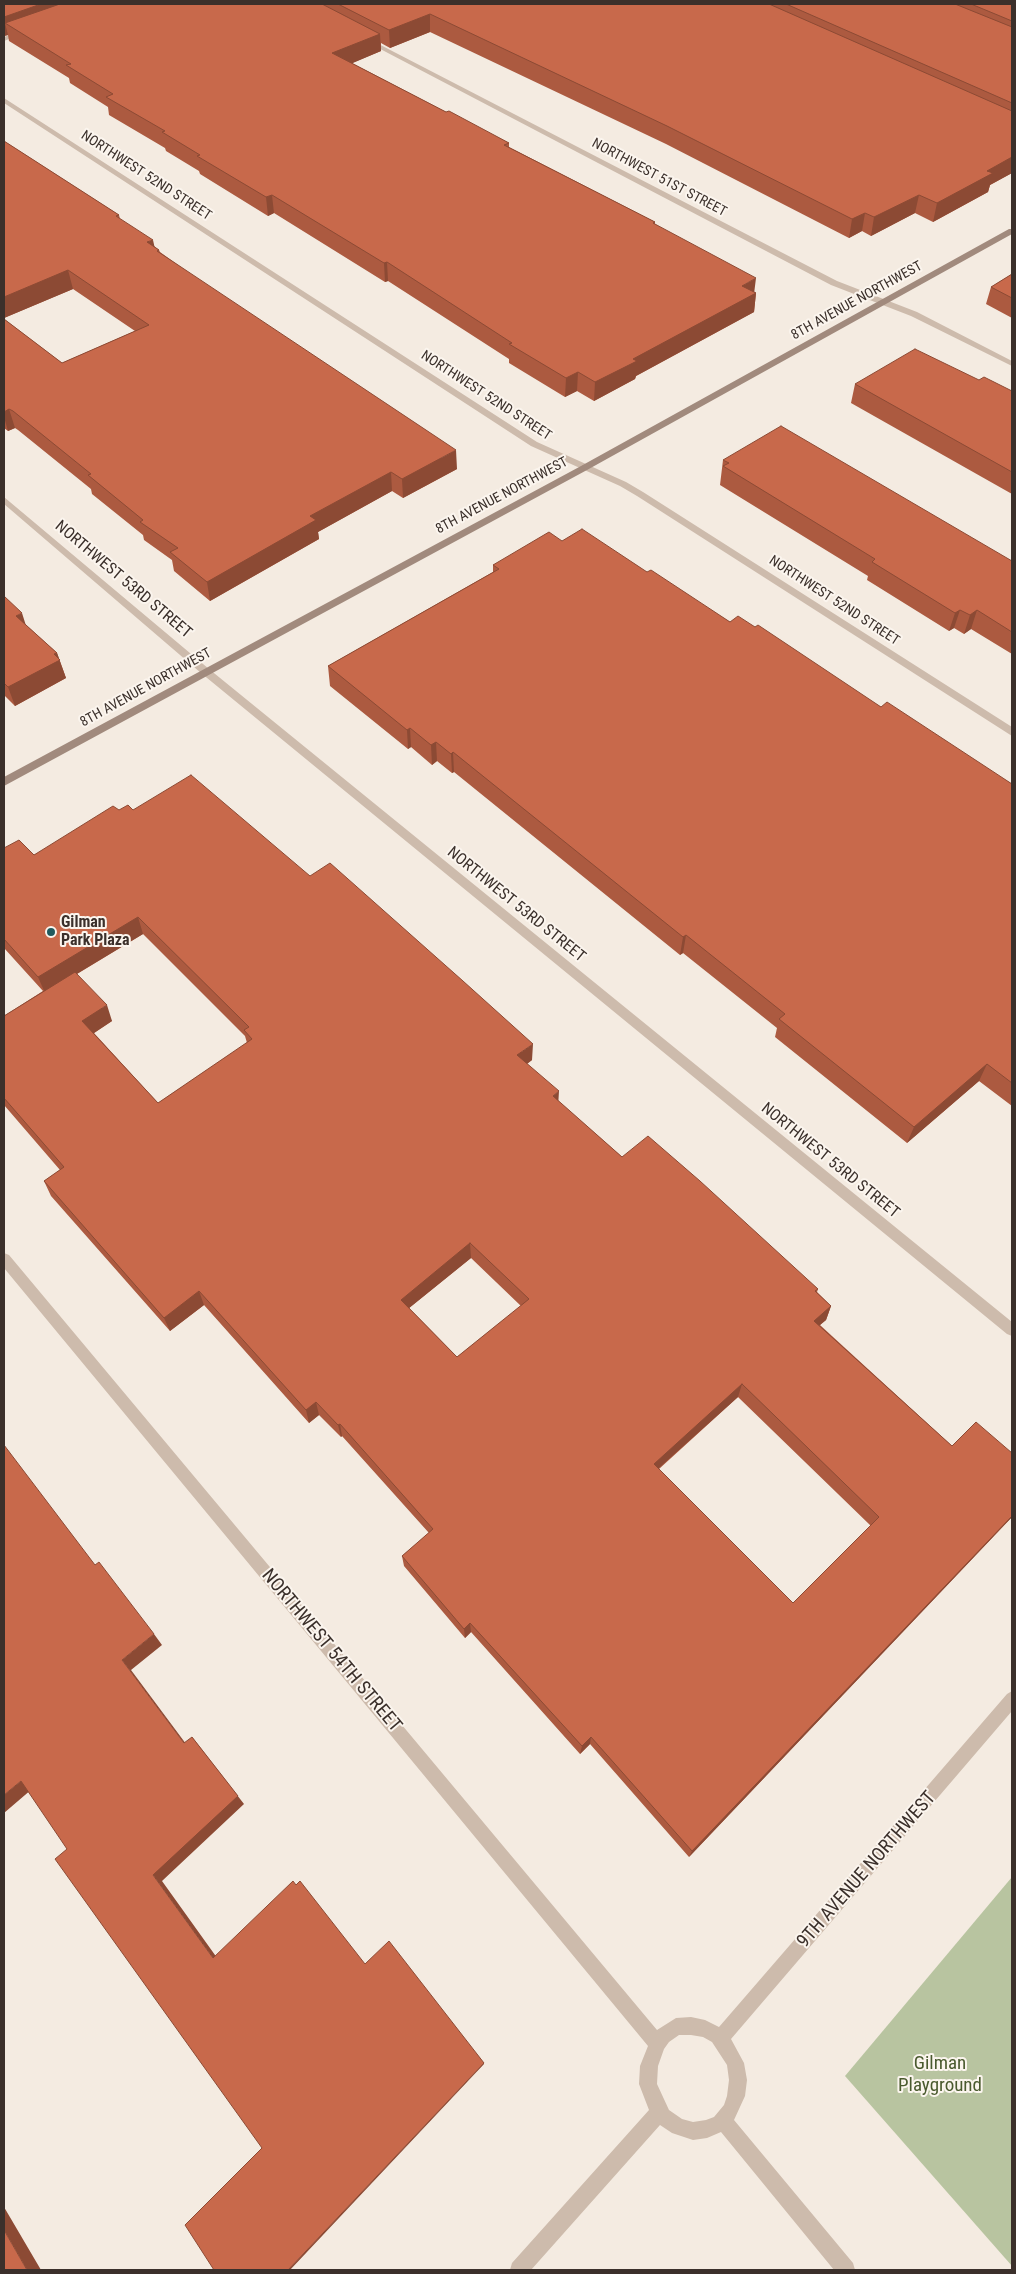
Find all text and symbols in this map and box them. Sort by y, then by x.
street label: NORTHWEST 52ND STREET [78,127,214,225]
street label: NORTHWEST 51ST STREET [589,135,729,221]
street label: 8TH AVENUE NORTHWEST [789,258,925,344]
street label: NORTHWEST 52ND STREET [418,347,554,445]
street label: 8TH AVENUE NORTHWEST [433,454,571,538]
street label: NORTHWEST 53RD STREET [51,517,195,643]
street label: NORTHWEST 52ND STREET [766,552,902,650]
street label: 8TH AVENUE NORTHWEST [78,645,214,731]
street label: NORTHWEST 53RD STREET [443,843,589,967]
place label: Gilman Park Plaza [61,913,130,951]
marker: Gilman Park Plaza [45,926,57,938]
street label: NORTHWEST 53RD STREET [757,1099,903,1223]
street label: NORTHWEST 54TH STREET [256,1565,406,1737]
street label: 9TH AVENUE NORTHWEST [793,1787,941,1953]
park label: Gilman Playground [898,2053,982,2097]

